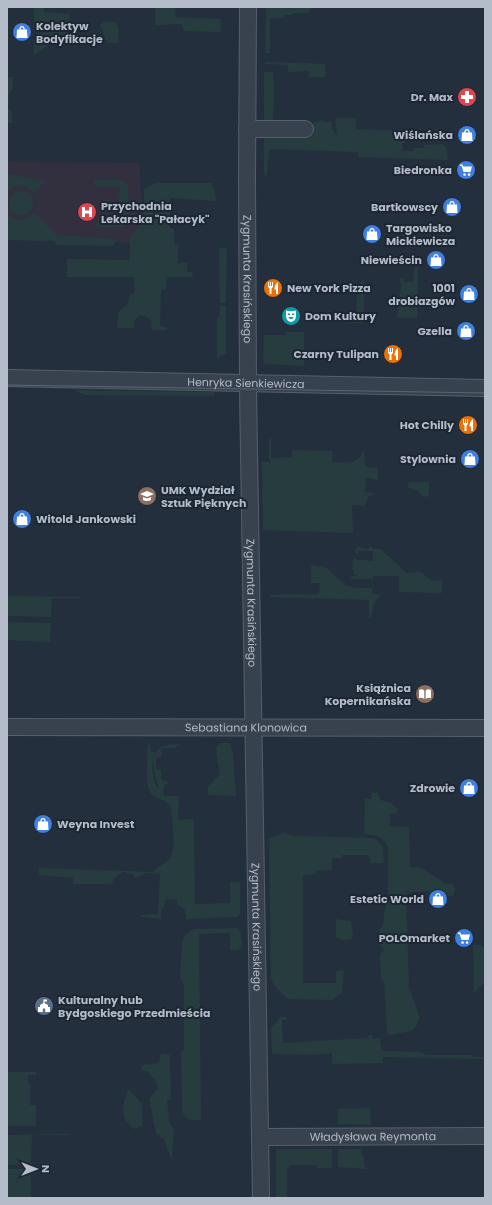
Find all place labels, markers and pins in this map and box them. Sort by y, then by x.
place label: Kolektyw Bodyfikacje [36,18,103,47]
shop icon: Kolektyw Bodyfikacje [11,21,33,43]
pharmacy icon: Dr. Max [456,86,478,108]
place label: Dr. Max [411,89,454,105]
shop icon: Wiślańska [456,124,478,146]
place label: Wiślańska [394,127,453,143]
supermarket icon: Biedronka [455,159,477,181]
place label: Biedronka [394,162,452,178]
shop icon: Bartkowscy [441,196,463,218]
place label: Przychodnia Lekarska "Pałacyk" [101,198,210,227]
place label: Bartkowscy [371,199,438,215]
hospital icon: Przychodnia Lekarska "Pałacyk" [76,201,98,223]
place label: Targowisko Mickiewicza [386,220,455,249]
shop icon: Targowisko Mickiewicza [361,223,383,245]
shop icon: Niewieścin [425,249,447,271]
place label: Niewieścin [361,252,422,268]
restaurant icon: New York Pizza [262,277,284,299]
place label: New York Pizza [287,280,371,296]
place label: 1001 drobiazgów [388,280,455,309]
shop icon: 1001 drobiazgów [458,283,480,305]
theatre icon: Dom Kultury [280,305,302,327]
place label: Dom Kultury [305,308,376,324]
shop icon: Gzella [455,320,477,342]
place label: Gzella [417,323,452,339]
restaurant icon: Czarny Tulipan [382,343,404,365]
place label: Czarny Tulipan [294,346,379,362]
restaurant icon: Hot Chilly [457,414,479,436]
place label: Hot Chilly [400,417,454,433]
shop icon: Stylownia [459,448,481,470]
place label: Stylownia [400,451,456,467]
place label: UMK Wydział Sztuk Pięknych [161,482,246,511]
school or university icon: UMK Wydział Sztuk Pięknych [136,485,158,507]
shop icon: Witold Jankowski [11,508,33,530]
place label: Witold Jankowski [36,511,136,527]
place label: Książnica Kopernikańska [325,680,411,709]
library icon: Książnica Kopernikańska [414,683,436,705]
shop icon: Zdrowie [458,777,480,799]
place label: Zdrowie [410,780,455,796]
shop icon: Weyna Invest [32,813,54,835]
place label: Weyna Invest [57,816,135,832]
shop icon: Estetic World [427,888,449,910]
place label: Estetic World [350,891,424,907]
supermarket icon: POLOmarket [453,927,475,949]
place label: POLOmarket [379,930,451,946]
place label: Kulturalny hub Bydgoskiego Przedmieścia [58,992,210,1021]
public building icon: Kulturalny hub Bydgoskiego Przedmieścia [33,995,55,1017]

